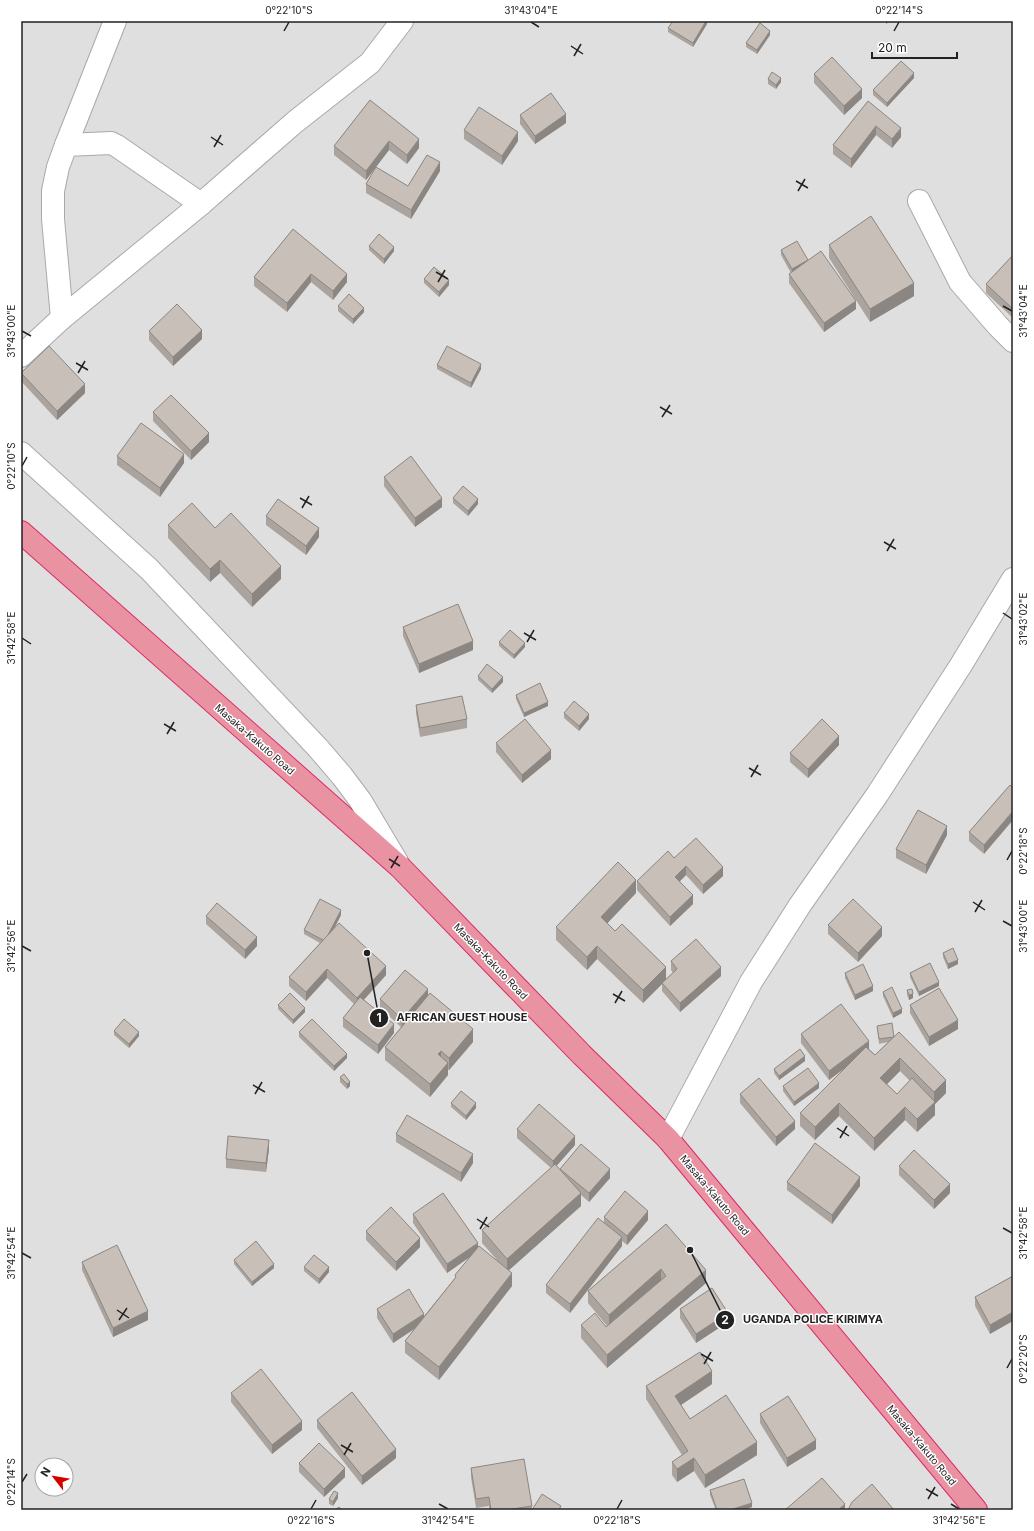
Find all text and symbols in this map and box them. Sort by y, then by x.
text: 0°22'10"S [265,4,313,16]
text: 31°43'04"E [504,4,558,16]
text: 0°22'14"S [875,4,923,16]
scale bar [872,34,957,60]
text: 20 m [878,40,907,55]
text: 31°43'04"E [1017,284,1029,338]
text: 31°43'00"E [5,304,17,358]
text: 0°22'10"S [5,442,17,490]
text: 31°43'02"E [1017,592,1029,646]
text: 31°42'58"E [5,612,17,664]
street label: Masaka-Kakuto Road [213,701,297,777]
text: 0°22'18"S [1017,827,1029,875]
text: 31°43'00"E [1017,899,1029,953]
text: 31°42'56"E [5,920,17,972]
street label: Masaka-Kakuto Road [452,920,530,1002]
callout: AFRICAN GUEST HOUSE [369,1006,535,1029]
text: 1 [376,1010,382,1025]
text: AFRICAN GUEST HOUSE [397,1010,528,1024]
street label: Masaka-Kakuto Road [678,1152,752,1238]
text: 31°42'58"E [1017,1207,1029,1259]
text: 31°42'54"E [5,1226,17,1280]
callout: UGANDA POLICE KIRIMYA [715,1308,891,1331]
text: 2 [721,1312,729,1327]
text: UGANDA POLICE KIRIMYA [743,1312,883,1326]
text: 0°22'20"S [1017,1334,1029,1384]
street label: Masaka-Kakuto Road [885,1402,959,1488]
north arrow [34,1457,74,1497]
text: 0°22'14"S [5,1458,17,1506]
text: N [37,1465,54,1479]
text: 0°22'16"S [287,1514,335,1526]
text: 31°42'54"E [421,1514,475,1526]
text: 0°22'18"S [593,1514,641,1526]
text: 31°42'56"E [933,1514,985,1526]

